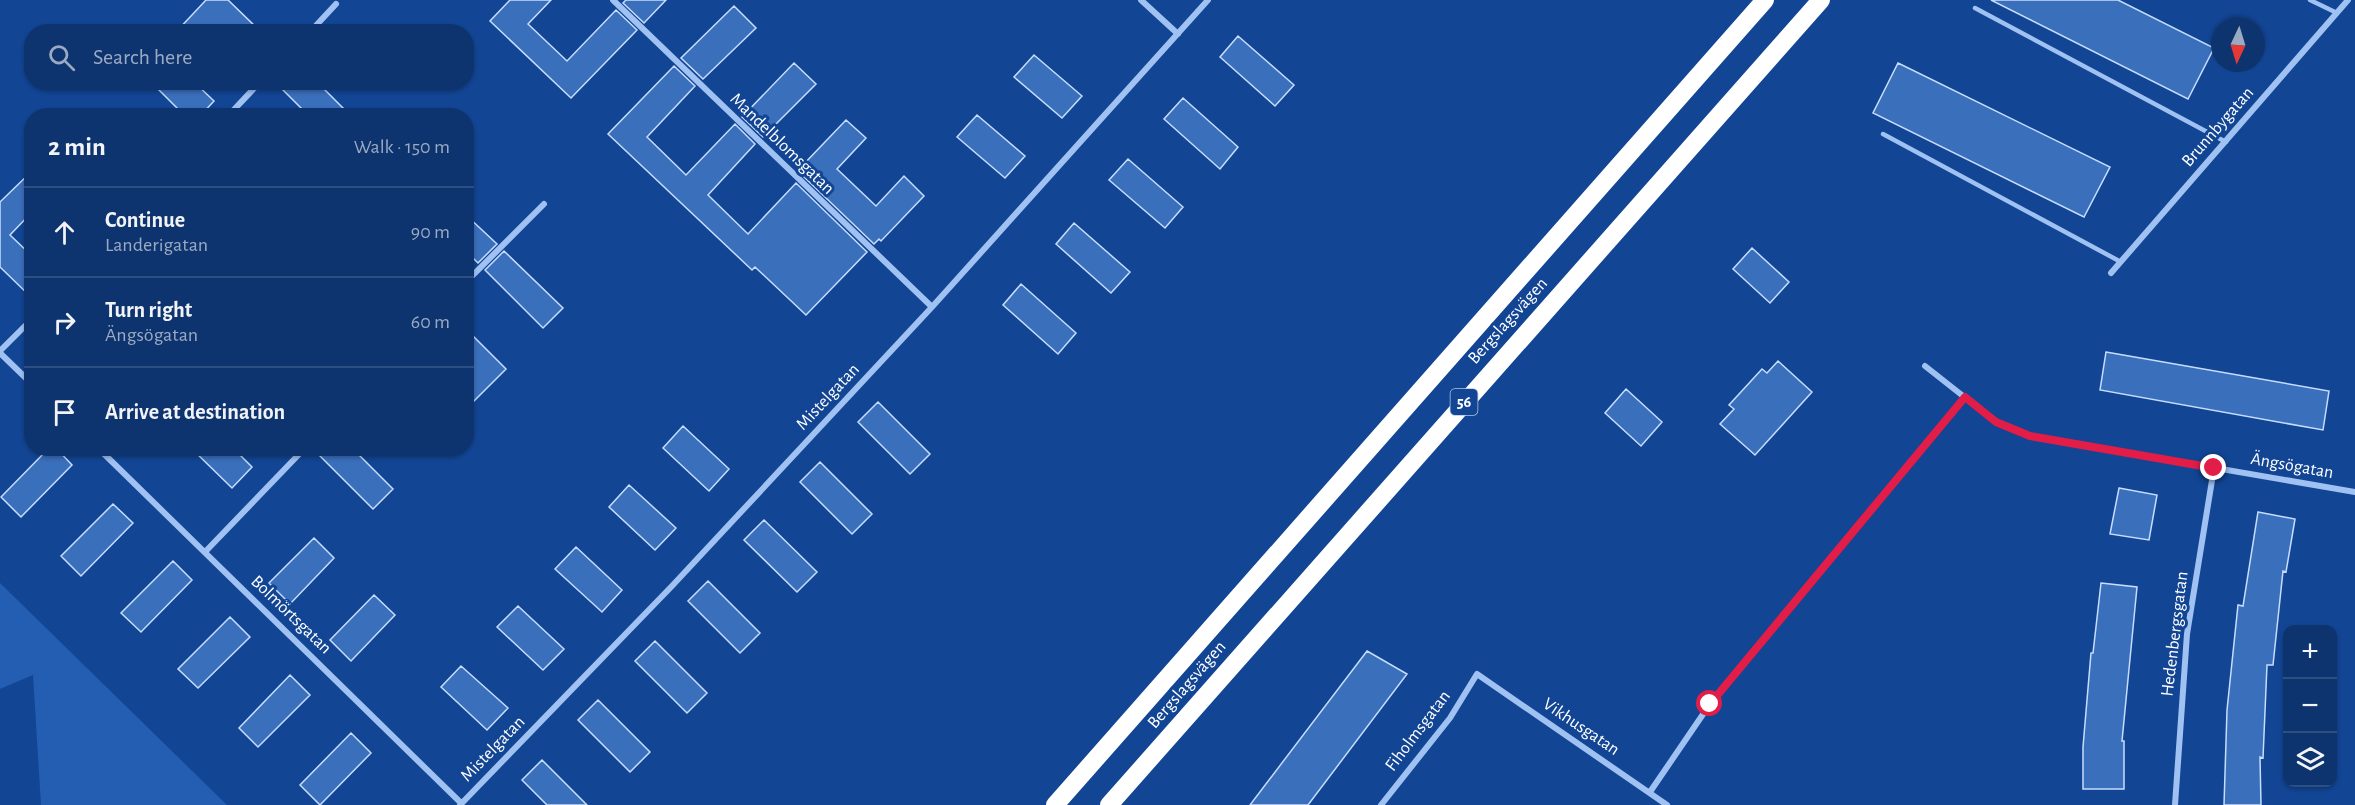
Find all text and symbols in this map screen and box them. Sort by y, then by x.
north arrow [2211,18,2265,72]
search box [24,24,474,90]
icon: search [45,41,78,74]
text: Search here [93,46,192,68]
street label: Brunnbygatan [2179,84,2257,170]
street label: Mandelblomsgatan [726,90,838,198]
text: 2 min [48,134,106,160]
text: Walk · 150 m [354,137,450,157]
text: Continue [105,209,185,231]
icon: ahead [48,216,81,249]
text: 90 m [411,222,450,242]
text: Landerigatan [105,235,208,255]
street label: Bergslagsvägen [1465,274,1551,368]
text: Turn right [105,299,192,321]
icon: right [48,306,81,339]
text: 60 m [411,312,450,332]
text: Ängsögatan [105,325,198,345]
street label: Mistelgatan [793,360,863,434]
road number: 56 [1450,389,1478,415]
icon: arrive [48,396,81,429]
text: Arrive at destination [105,401,285,423]
street label: Ängsögatan [2249,448,2335,482]
route end [2200,454,2226,480]
street label: Hedenbergsgatan [2158,570,2192,698]
street label: Bolmörtsgatan [247,572,335,658]
map controls [2283,625,2337,787]
button: + [2283,625,2337,679]
street label: Bergslagsvägen [1144,638,1230,732]
button: − [2283,679,2337,733]
street label: Fiholmsgatan [1382,687,1454,775]
route start [1696,690,1722,716]
street label: Vikhusgatan [1540,695,1622,759]
street label: Mistelgatan [458,713,528,785]
button: layers [2283,733,2337,787]

